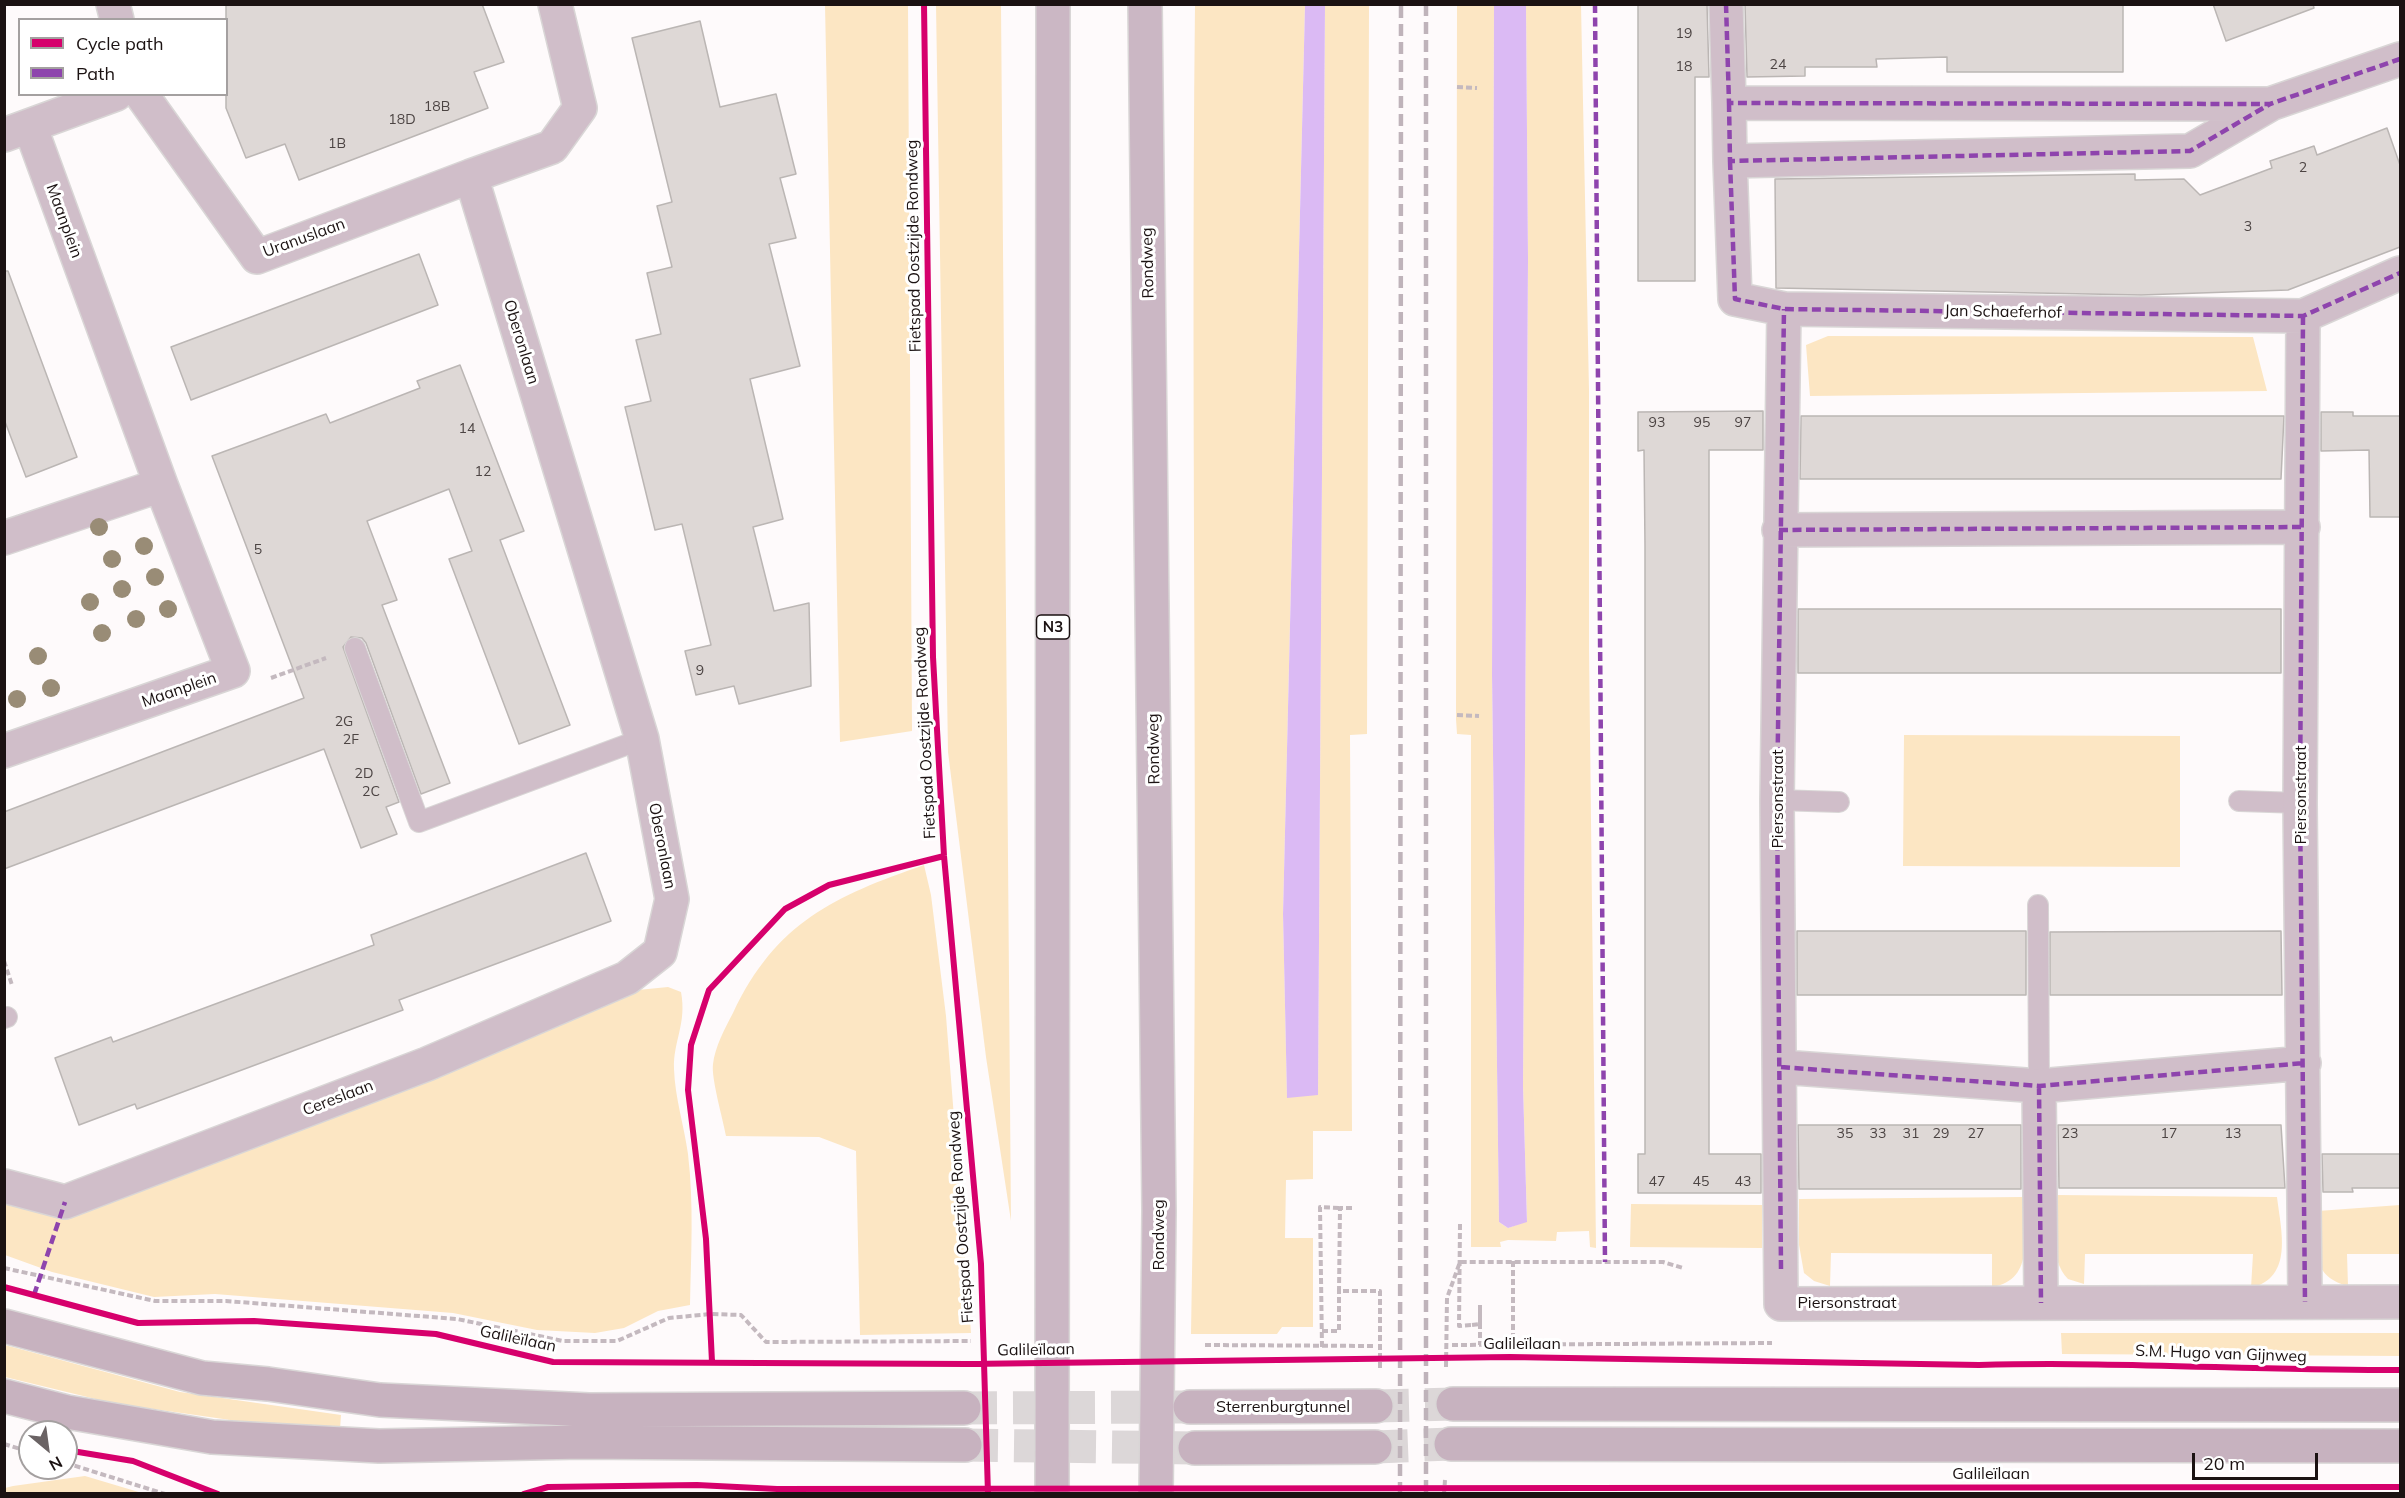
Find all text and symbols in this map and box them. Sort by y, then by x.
legend [18,18,228,96]
house number: 19 [1676,26,1692,42]
text: Cycle path [76,32,163,55]
house number: 24 [1770,57,1786,73]
house number: 18 [1676,59,1692,75]
text: Path [76,62,115,85]
house number: 18B [424,99,450,115]
house number: 18D [388,112,416,128]
house number: 1B [328,136,346,152]
street label: Fietspad Oostzijde Rondweg [903,140,925,352]
house number: 2 [2299,160,2307,176]
street label: Maanplein [42,181,86,261]
street label: Uranuslaan [260,214,348,262]
house number: 3 [2244,219,2252,235]
street label: Rondweg [1138,227,1158,299]
street label: Oberonlaan [499,297,543,387]
street label: Jan Schaeferhof [1944,301,2062,323]
house number: 93 [1649,415,1665,431]
house number: 95 [1694,415,1710,431]
house number: 97 [1735,415,1751,431]
house number: 14 [459,421,475,437]
house number: 12 [475,464,491,480]
house number: 5 [254,542,262,558]
road number: N3 [1036,615,1070,639]
street label: Fietspad Oostzijde Rondweg [910,626,940,840]
house number: 9 [696,663,704,679]
street label: Maanplein [139,668,219,712]
street label: Rondweg [1144,713,1164,785]
house number: 2G [335,714,353,730]
house number: 2F [343,732,359,748]
street label: Piersonstraat [2291,745,2311,845]
street label: Piersonstraat [1768,749,1788,849]
house number: 2D [355,766,373,782]
house number: 2C [362,784,380,800]
street label: Oberonlaan [644,801,680,891]
street label: Cereslaan [300,1076,376,1120]
street label: Fietspad Oostzijde Rondweg [944,1110,978,1324]
house number: 35 [1837,1126,1853,1142]
house number: 33 [1870,1126,1886,1142]
house number: 31 [1903,1126,1919,1142]
house number: 29 [1933,1126,1949,1142]
house number: 27 [1968,1126,1984,1142]
house number: 23 [2062,1126,2078,1142]
house number: 17 [2161,1126,2177,1142]
house number: 13 [2225,1126,2241,1142]
house number: 47 [1649,1174,1665,1190]
house number: 45 [1693,1174,1709,1190]
house number: 43 [1735,1174,1751,1190]
street label: Rondweg [1149,1199,1169,1271]
street label: Piersonstraat [1797,1293,1897,1313]
street label: Galileïlaan [478,1322,558,1356]
street label: Galileïlaan [1483,1334,1561,1354]
street label: Galileïlaan [997,1340,1075,1360]
street label: S.M. Hugo van Gijnweg [2135,1341,2307,1367]
street label: Sterrenburgtunnel [1216,1397,1350,1417]
north arrow [18,1420,78,1480]
scale bar [2195,1441,2321,1479]
text: N [46,1452,66,1476]
text: 20 m [2203,1452,2245,1475]
street label: Galileïlaan [1952,1464,2030,1484]

